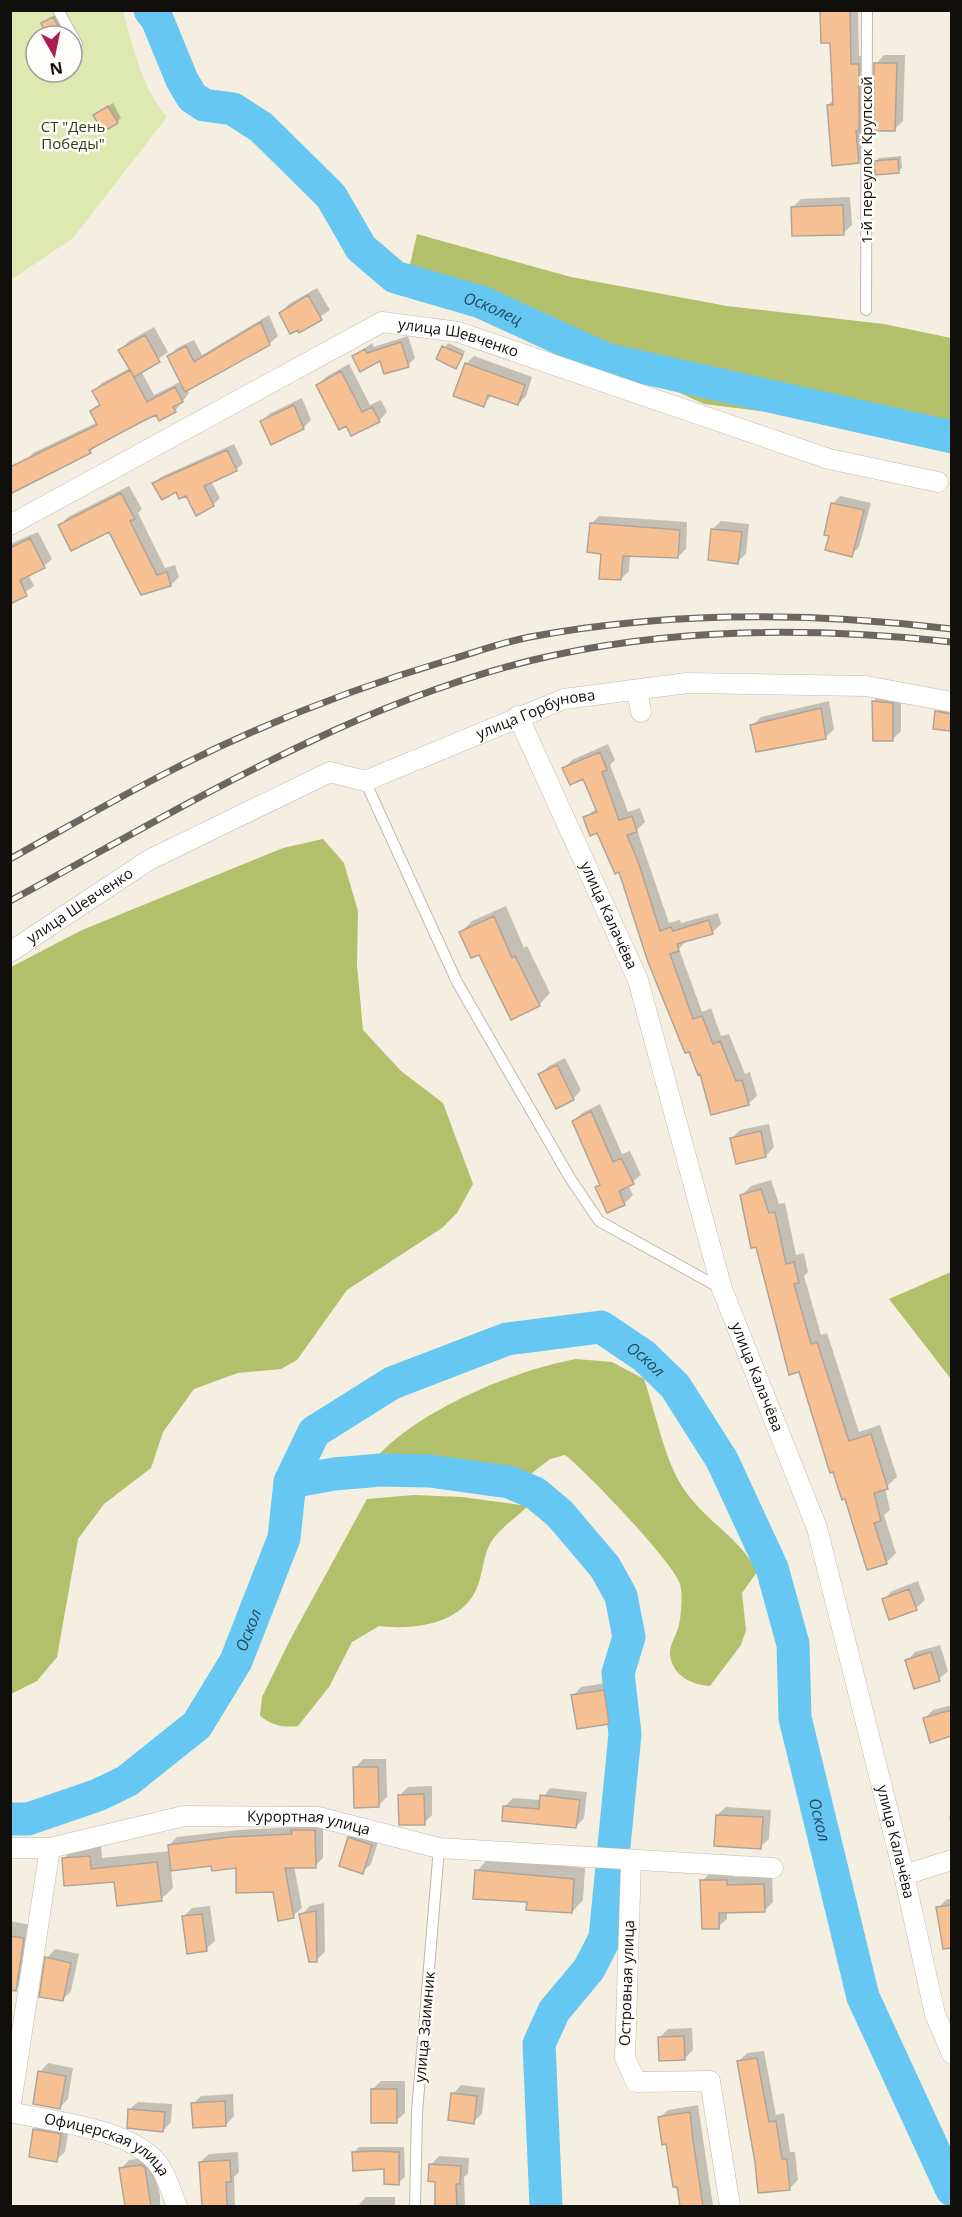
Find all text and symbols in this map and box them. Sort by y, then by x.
north arrow [24,24,84,84]
text: N [48,57,64,81]
street label: 1-й переулок Крупской [856,76,876,244]
park label: СТ "День Победы" [41,116,105,153]
water label: Осколец [461,287,526,330]
street label: улица Шевченко [397,313,522,361]
street label: улица Горбунова [473,684,596,743]
street label: улица Калачёва [576,858,643,972]
street label: улица Шевченко [22,862,137,947]
street label: улица Калачёва [727,1319,789,1434]
water label: Оскол [622,1337,670,1382]
water label: Оскол [230,1605,266,1655]
street label: улица Калачёва [873,1783,920,1900]
water label: Оскол [804,1796,836,1844]
street label: Курортная улица [247,1805,373,1839]
street label: Островная улица [614,1920,638,2046]
street label: улица Заимник [409,1970,439,2083]
street label: Офицерская улица [43,2108,175,2179]

